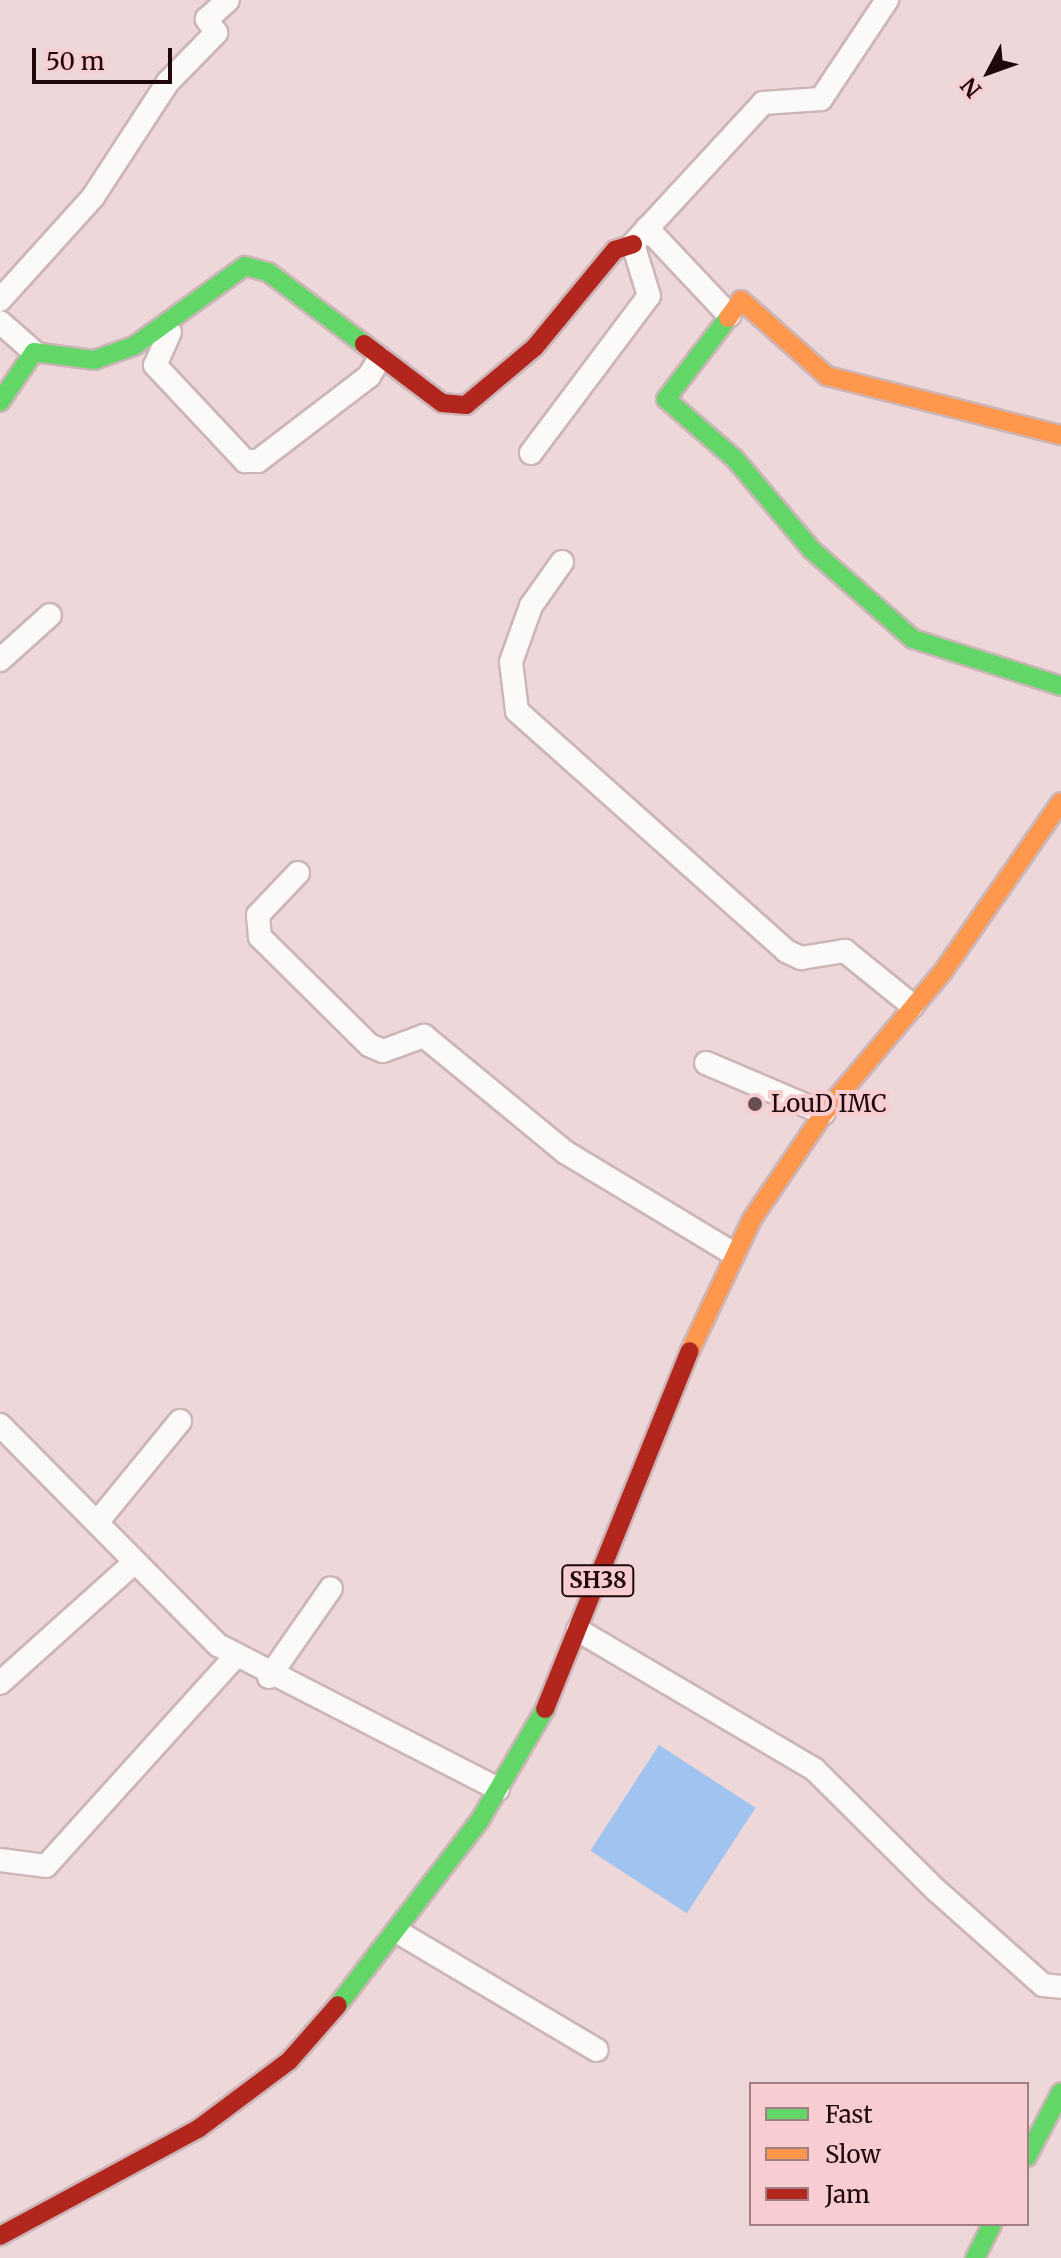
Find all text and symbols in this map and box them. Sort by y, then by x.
scale bar [36,32,176,82]
north arrow [949,32,1029,112]
text: 50 m [46,46,105,77]
text: N [955,72,987,103]
place label: LouD IMC [771,1090,887,1118]
marker: LouD IMC [746,1095,764,1113]
road number: SH38 [560,1563,636,1599]
legend [749,2082,1029,2226]
text: Fast [825,2099,873,2130]
text: Slow [825,2139,881,2170]
text: Jam [825,2179,870,2210]

